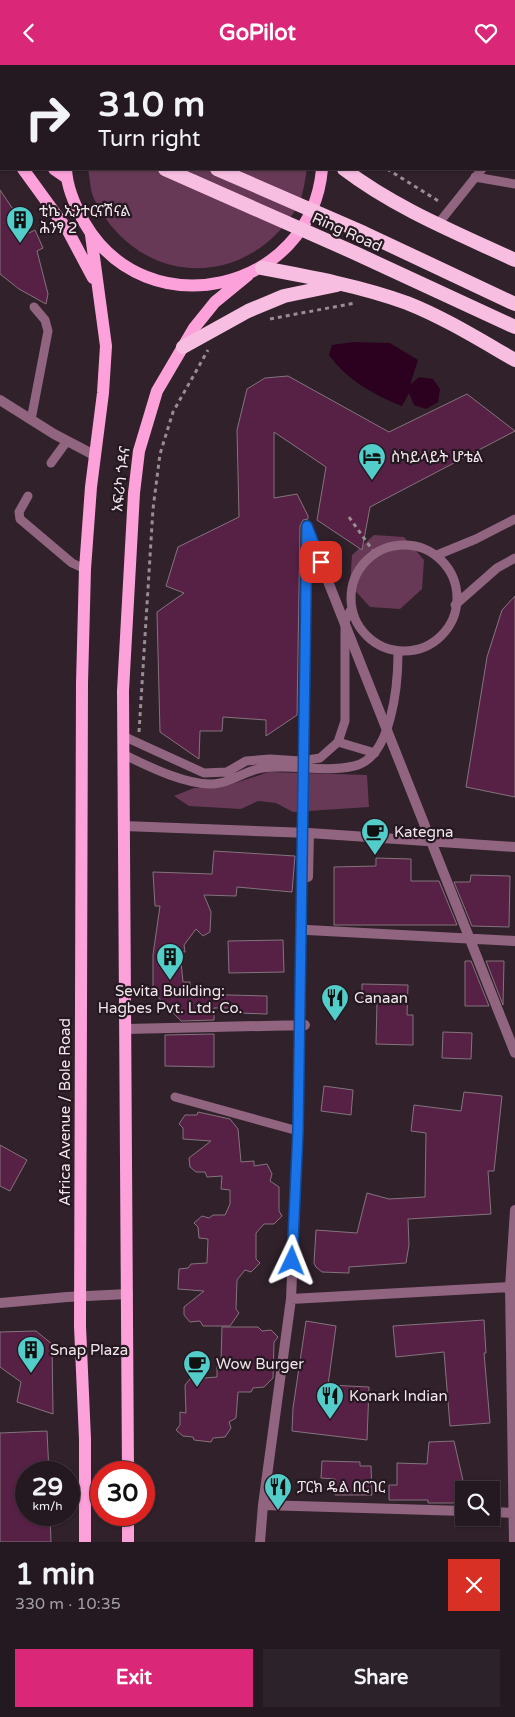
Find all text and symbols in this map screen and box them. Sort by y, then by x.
icon: back [15,19,43,47]
icon: heart [472,19,500,47]
text: GoPilot [219,20,296,46]
text: 310 m [98,84,205,126]
icon: right [15,85,80,150]
text: Turn right [98,126,200,152]
place label: ቲኬ ኢንተርናሽናል ሕንፃ 2 [39,202,130,237]
building icon: ቲኬ ኢንተርናሽናል ሕንፃ 2 [5,205,35,244]
street label: Ring Road [309,209,385,255]
hotel icon: ስካይላይት ሆቴል [357,442,387,481]
street label: አፍሪካ ጎዳና [108,445,134,513]
place label: ስካይላይት ሆቴል [391,448,483,466]
pin [300,541,342,583]
icon: arrive [307,548,335,576]
cafe icon: Kategna [360,817,390,856]
place label: Kategna [394,823,453,841]
building icon: Sevita Building: Hagbes Pvt. Ltd. Co. [155,942,185,981]
place label: Sevita Building: Hagbes Pvt. Ltd. Co. [98,982,242,1017]
restaurant icon: Canaan [320,983,350,1022]
place label: Canaan [354,989,408,1007]
street label: Africa Avenue / Bole Road [56,1018,74,1206]
position arrow [265,1234,317,1286]
building icon: Snap Plaza [16,1335,46,1374]
place label: Snap Plaza [50,1341,128,1359]
cafe icon: Wow Burger [182,1349,212,1388]
place label: Wow Burger [216,1355,304,1373]
restaurant icon: Konark Indian [315,1381,345,1420]
place label: Konark Indian [349,1387,448,1405]
speed limit sign: 30 [90,1461,155,1526]
text: 29 [32,1472,63,1502]
restaurant icon: ፓርክ ዴል በርገር [263,1472,293,1511]
place label: ፓርክ ዴል በርገር [297,1478,386,1496]
map controls [455,1481,500,1526]
button: search [455,1481,500,1526]
text: km/h [32,1499,63,1513]
text: 1 min [15,1556,95,1593]
button: close [448,1559,500,1611]
text: 330 m · 10:35 [15,1594,121,1614]
button: Exit [15,1649,253,1707]
button: Share [263,1649,500,1707]

